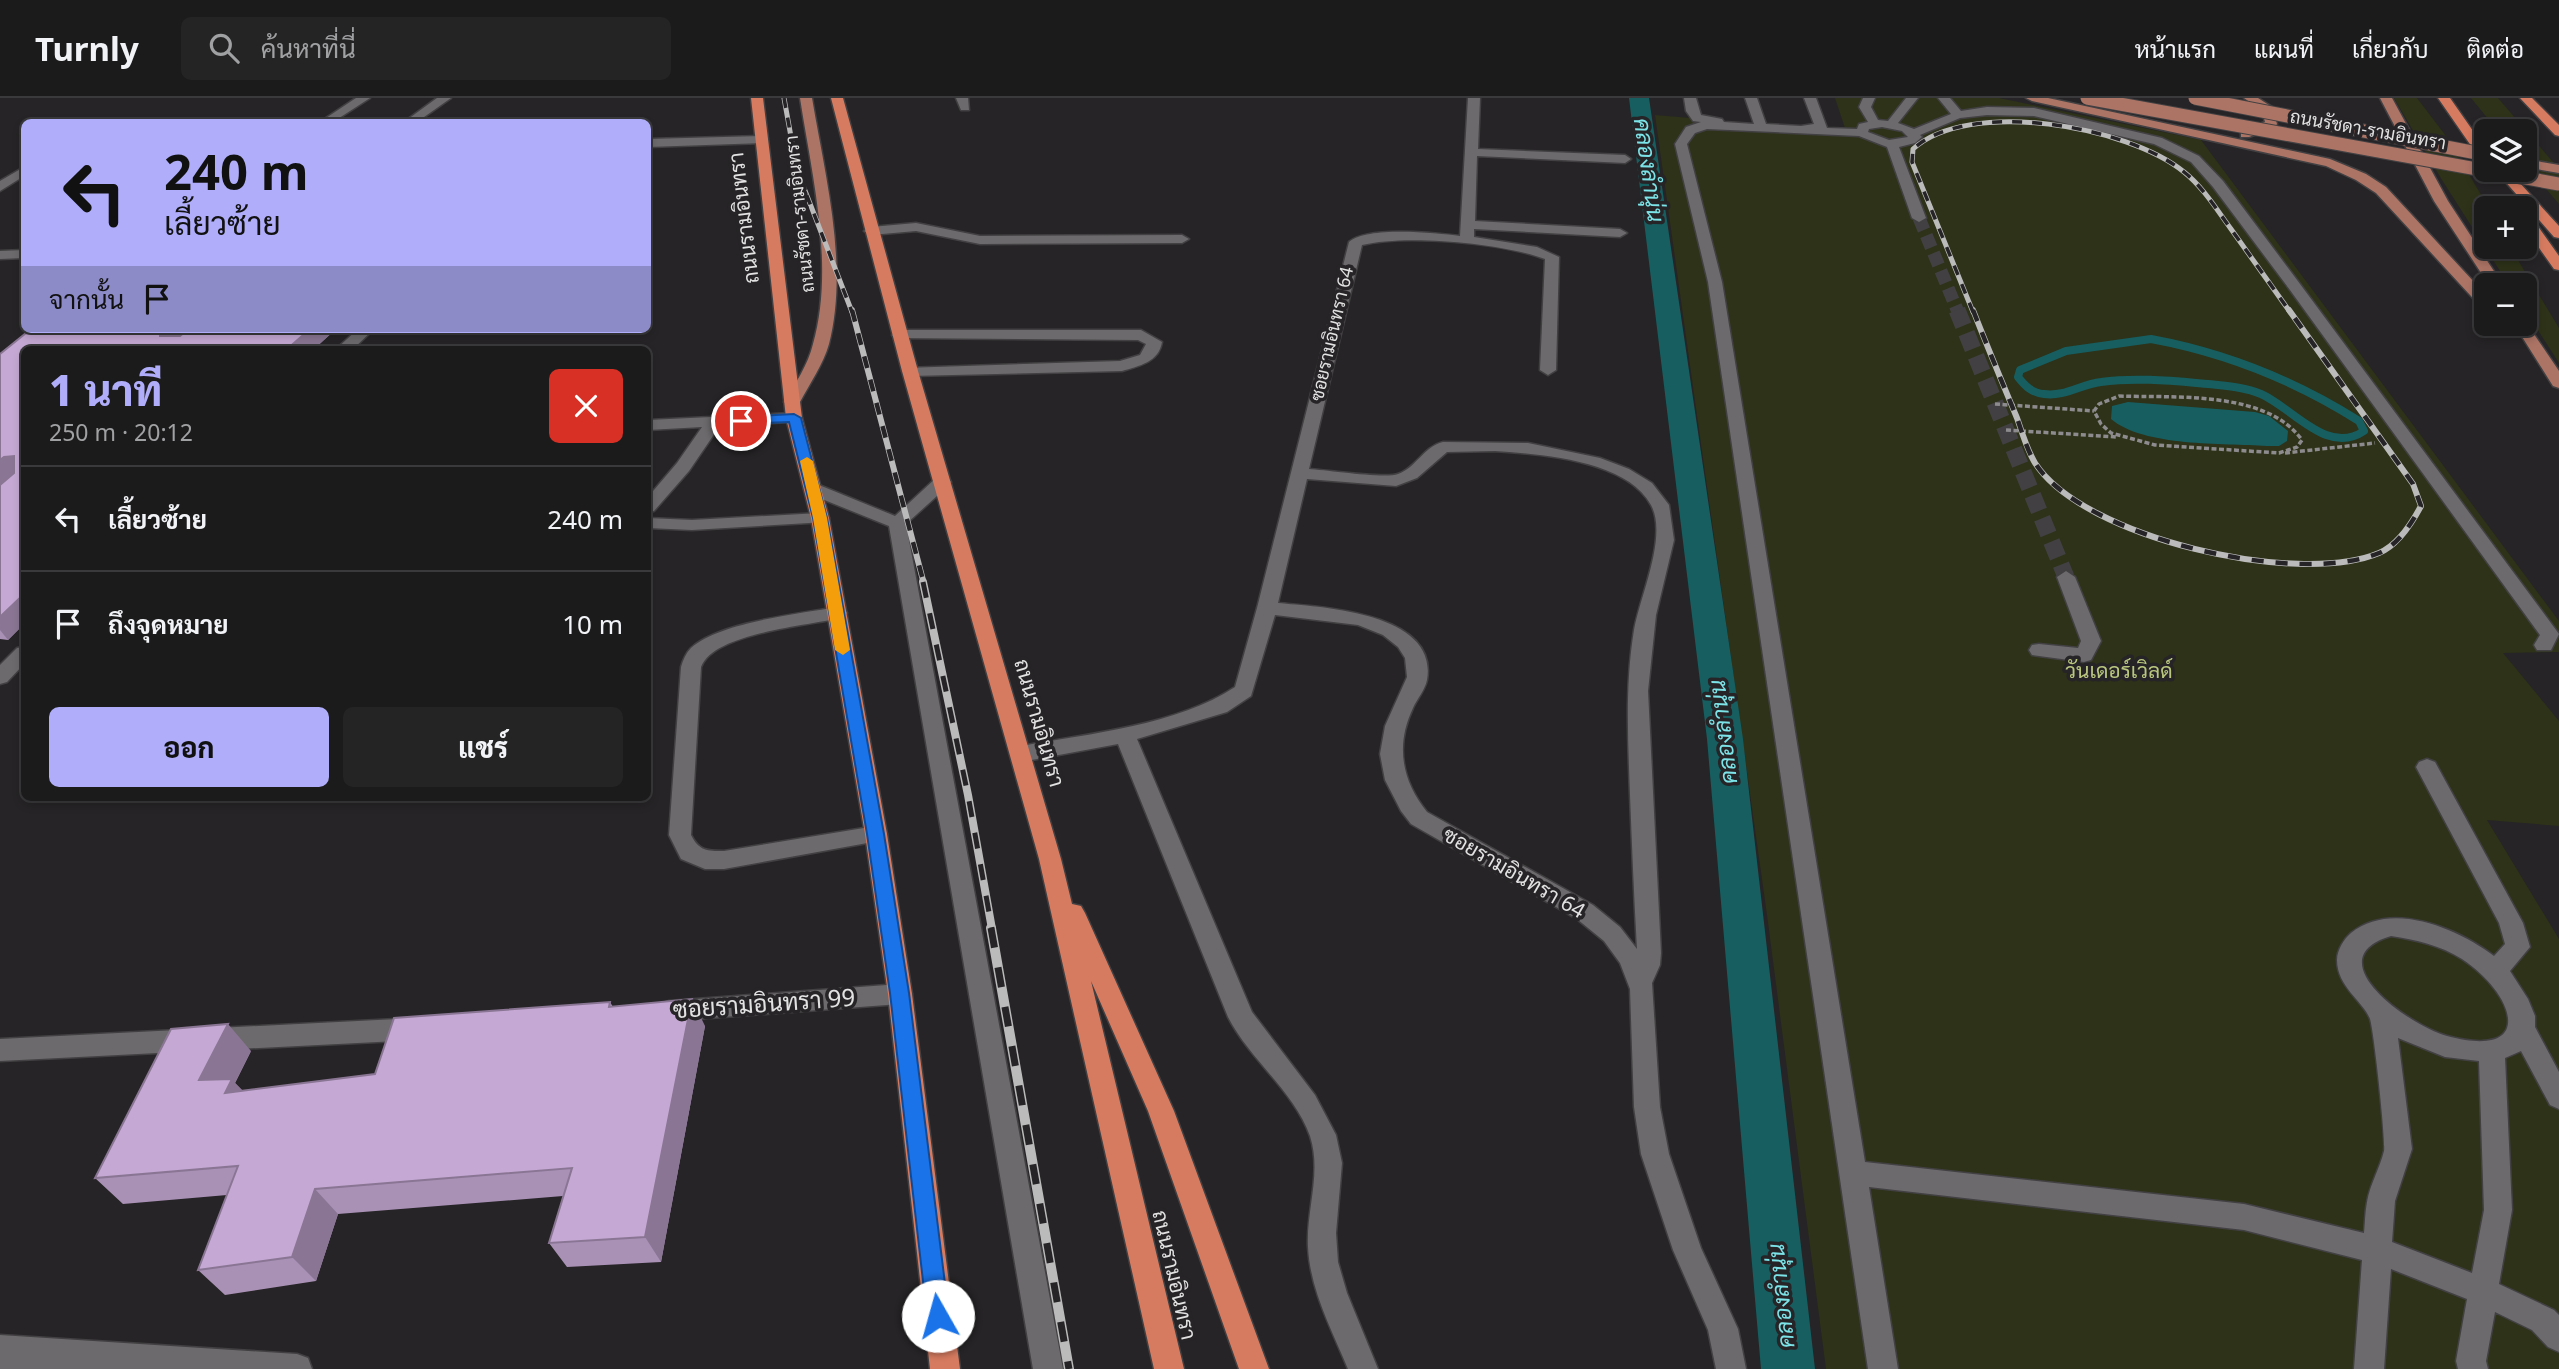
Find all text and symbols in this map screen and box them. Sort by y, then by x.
search box [181,17,671,80]
text: Turnly [35,26,139,71]
icon: search [205,29,243,67]
text: ค้นหาที่นี่ [261,30,356,66]
text: หน้าแรก [2135,32,2216,65]
text: แผนที่ [2254,32,2314,65]
text: เกี่ยวกับ [2352,32,2429,65]
text: ติดต่อ [2467,32,2524,65]
street label: ถนนรัชดา-รามอินทรา [2288,103,2448,155]
water label: คลองลำนุ่น [1626,116,1673,225]
map controls [2474,119,2537,336]
button: layers [2474,119,2537,182]
street label: ถนนรัชดา-รามอินทรา [779,134,819,294]
text: 240 m [164,138,309,204]
icon: left [49,147,140,238]
street label: ถนนรามอินทรา [721,151,765,285]
button: + [2474,196,2537,259]
text: เลี้ยวซ้าย [164,201,281,244]
street label: ซอยรามอินทรา 64 [1304,264,1358,403]
button: − [2474,273,2537,336]
icon: arrive [138,280,176,318]
text: จากนั้น [49,281,124,317]
text: 1 นาที [49,361,162,418]
button: close [549,369,623,443]
pin [711,391,771,451]
icon: arrive [722,402,760,440]
text: 250 m · 20:12 [49,416,193,448]
icon: left [49,500,87,538]
text: เลี้ยวซ้าย [108,501,207,537]
text: 240 m [547,501,623,537]
icon: arrive [49,605,87,643]
text: ถึงจุดหมาย [108,606,229,642]
text: 10 m [562,606,623,642]
street label: ถนนรามอินทรา [1008,655,1072,790]
park label: วันเดอร์เวิลด์ [2065,656,2173,684]
water label: คลองลำนุ่น [1700,678,1745,786]
button: ออก [49,707,329,787]
button: แชร์ [343,707,623,787]
street label: ซอยรามอินทรา 64 [1438,820,1591,924]
street label: ซอยรามอินทรา 99 [672,980,856,1025]
street label: ถนนรามอินทรา [1146,1207,1203,1342]
water label: คลองลำนุ่น [1759,1242,1802,1350]
position arrow [901,1279,975,1353]

